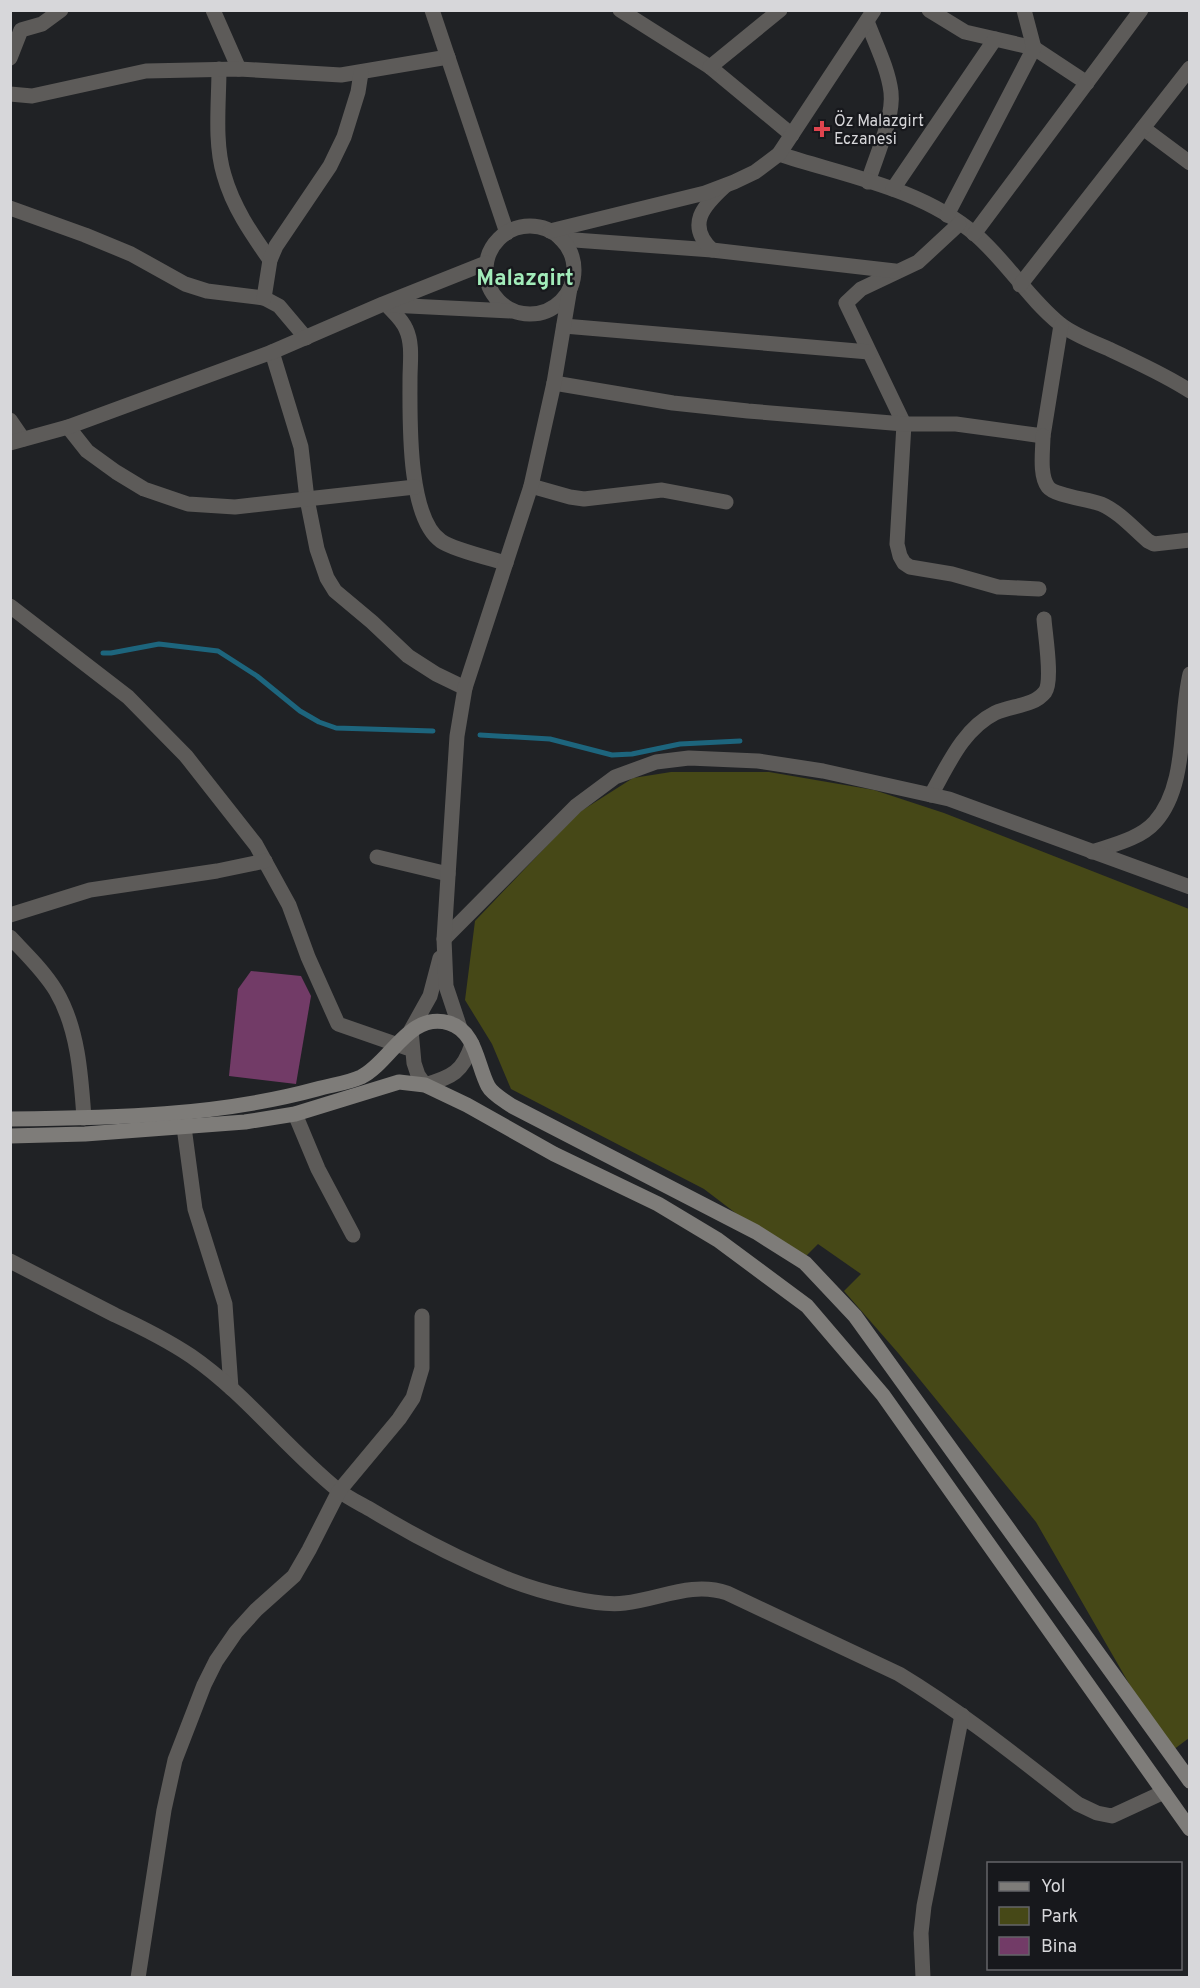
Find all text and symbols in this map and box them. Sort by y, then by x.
place label: Öz Malazgirt Eczanesi [834,110,924,150]
marker: Öz Malazgirt Eczanesi [815,122,829,136]
district label: Malazgirt [476,266,574,293]
legend [987,1862,1182,1970]
text: Yol [1041,1876,1066,1899]
text: Park [1041,1906,1078,1929]
text: Bina [1041,1936,1077,1959]

